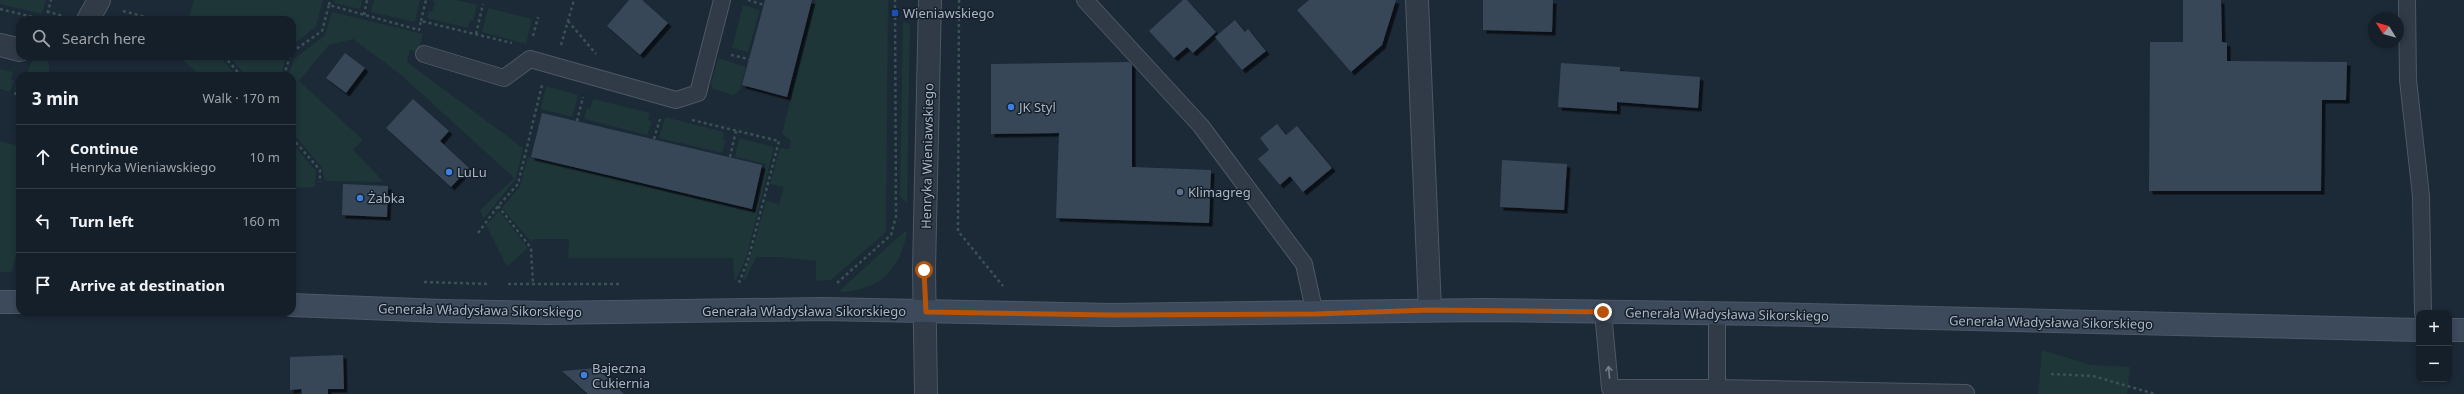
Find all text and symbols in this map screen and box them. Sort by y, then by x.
place label: Wieniawskiego [903,4,995,22]
marker: Wieniawskiego [890,8,900,18]
north arrow [2368,12,2404,48]
search box [16,16,296,60]
icon: search [30,27,52,49]
text: Search here [62,28,145,48]
street label: Henryka Wieniawskiego [917,83,937,229]
text: 3 min [32,87,79,110]
text: Walk · 170 m [202,89,280,107]
place label: JK Styl [1017,98,1056,116]
marker: JK Styl [1006,102,1016,112]
text: Continue [70,138,138,158]
icon: ahead [32,146,54,168]
text: 10 m [250,148,280,166]
text: Henryka Wieniawskiego [70,158,216,176]
place label: LuLu [457,163,487,181]
marker: LuLu [444,167,454,177]
place label: Klimagreg [1188,183,1251,201]
marker: Klimagreg [1175,187,1185,197]
place label: Żabka [368,189,405,207]
marker: Żabka [355,193,365,203]
icon: left [32,210,54,232]
text: Turn left [70,211,134,231]
text: 160 m [242,212,280,230]
route start [915,261,933,279]
icon: arrive [32,274,54,296]
text: Arrive at destination [70,275,225,295]
street label: Generała Władysława Sikorskiego [378,299,582,321]
street label: Generała Władysława Sikorskiego [702,302,906,320]
route end [1594,303,1612,321]
street label: Generała Władysława Sikorskiego [1625,303,1829,325]
map controls [2416,310,2452,382]
button: + [2416,310,2452,346]
street label: Generała Władysława Sikorskiego [1949,311,2153,333]
button: − [2416,346,2452,382]
place label: Bajeczna Cukiernia [592,359,650,392]
one-way arrow [1605,366,1612,379]
marker: Bajeczna Cukiernia [579,370,589,380]

